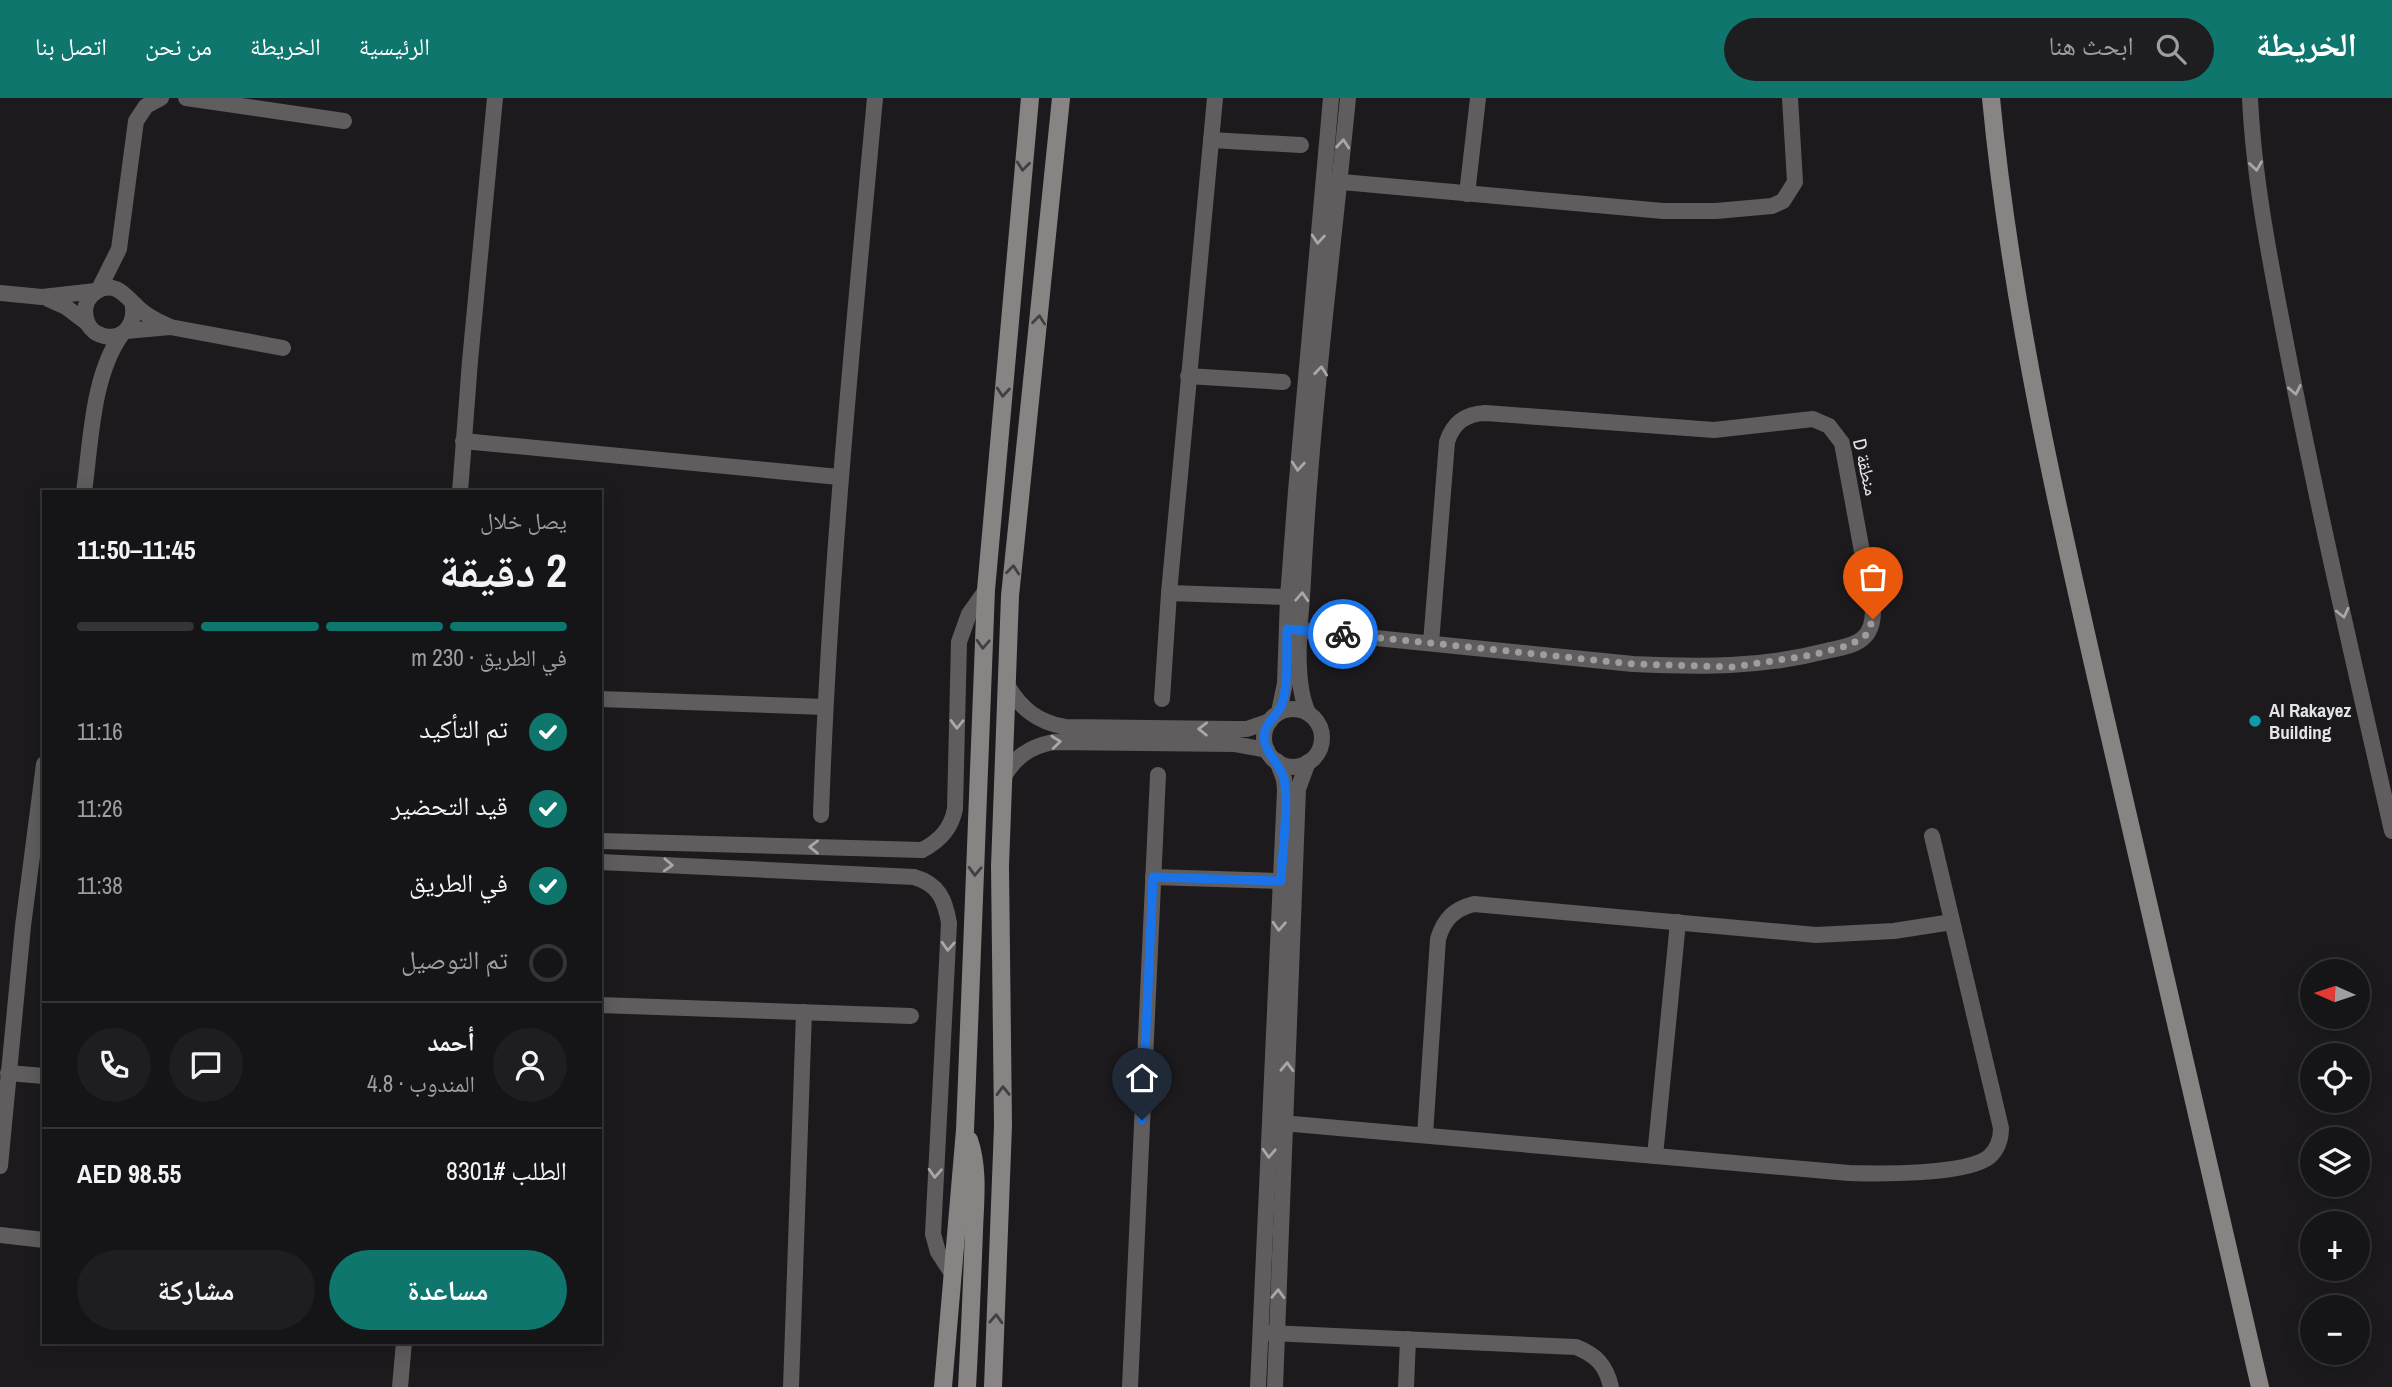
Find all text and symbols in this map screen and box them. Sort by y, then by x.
search box [1724,18,2214,81]
text: الخريطة [2256,22,2357,66]
text: ابحث هنا [2049,28,2134,63]
text: اتصل بنا [35,30,107,62]
text: من نحن [145,30,212,62]
text: الخريطة [250,30,321,62]
text: الرئيسية [359,30,430,62]
icon: search [2152,30,2190,68]
one-way arrow [1335,138,1350,149]
one-way arrow [2249,160,2264,172]
one-way arrow [1016,161,1031,172]
one-way arrow [1311,233,1326,245]
one-way arrow [1031,314,1046,325]
one-way arrow [1313,365,1328,376]
one-way arrow [2287,384,2302,396]
one-way arrow [996,387,1011,398]
street label: D منطقة [1847,436,1885,498]
one-way arrow [1291,461,1306,472]
text: يصل خلال [480,505,567,536]
text: 11:45–11:50 [77,532,196,567]
text: 2 دقيقة [439,539,567,601]
pin [1843,547,1903,619]
icon: bag [1854,558,1892,596]
one-way arrow [1005,565,1020,576]
one-way arrow [1295,592,1310,603]
courier [1308,599,1378,669]
one-way arrow [2334,606,2349,618]
icon: bike [1324,615,1362,653]
one-way arrow [975,638,990,649]
text: في الطريق · 230 m [411,642,567,673]
place label: Al Rakayez Building [2269,697,2351,745]
text: تم التأكيد [419,711,508,746]
icon: check [529,713,567,751]
marker: Al Rakayez Building [2247,713,2263,729]
text: 11:16 [77,716,123,747]
one-way arrow [949,720,965,730]
one-way arrow [1197,721,1208,737]
one-way arrow [1051,735,1062,750]
text: قيد التحضير [391,788,508,823]
icon: check [529,790,567,828]
text: 11:26 [77,793,123,824]
one-way arrow [808,839,819,854]
one-way arrow [663,858,674,873]
text: في الطريق [409,865,508,900]
one-way arrow [967,866,982,877]
icon: check [529,867,567,905]
text: 11:38 [77,870,123,901]
one-way arrow [1271,921,1286,932]
one-way arrow [940,941,955,952]
text: تم التوصيل [401,942,508,977]
north arrow [2300,959,2370,1029]
map controls [2300,959,2370,1365]
text: أحمد [427,1024,475,1059]
button: phone [77,1028,151,1102]
button: chat [169,1028,243,1102]
button: person [493,1028,567,1102]
button: locate [2300,1043,2370,1113]
pin [1112,1048,1172,1120]
icon: home [1123,1059,1161,1097]
one-way arrow [1279,1061,1294,1072]
text: المندوب · 4.8 [367,1068,475,1099]
one-way arrow [995,1086,1011,1096]
button: layers [2300,1127,2370,1197]
one-way arrow [1261,1148,1276,1159]
text: الطلب #8301 [446,1153,567,1188]
text: AED 98.55 [77,1156,181,1191]
one-way arrow [928,1168,943,1179]
button: + [2300,1211,2370,1281]
button: مشاركة [77,1250,315,1330]
button: مساعدة [329,1250,567,1330]
one-way arrow [1271,1289,1286,1300]
button: − [2300,1295,2370,1365]
one-way arrow [988,1313,1003,1324]

